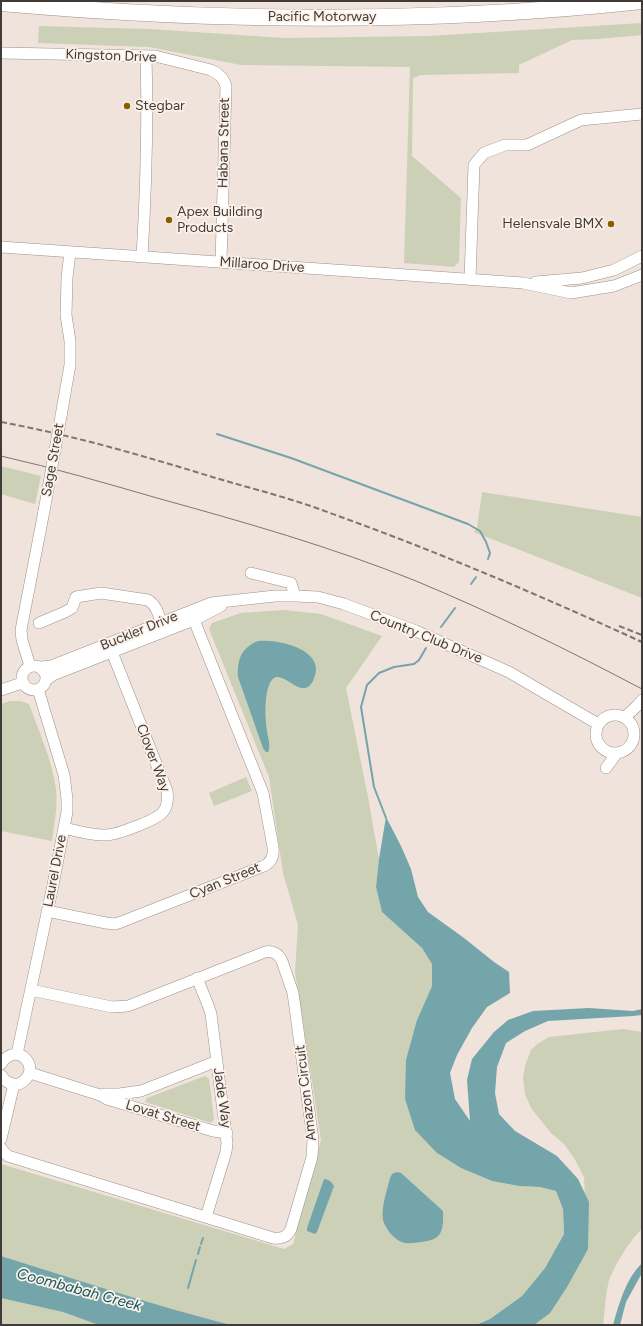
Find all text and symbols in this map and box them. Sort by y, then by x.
street label: Pacific Motorway [268,9,376,25]
street label: Kingston Drive [65,46,157,66]
place label: Stegbar [135,98,185,114]
street label: Habana Street [215,98,233,188]
marker: Stegbar [122,101,132,111]
place label: Apex Building Products [177,204,263,236]
marker: Apex Building Products [164,215,174,225]
place label: Helensvale BMX [502,216,603,232]
marker: Helensvale BMX [606,219,616,229]
street label: Millaroo Drive [219,254,305,276]
street label: Sage Street [38,422,68,498]
street label: Country Club Drive [367,607,485,667]
street label: Buckler Drive [98,608,180,654]
street label: Clover Way [132,722,174,794]
street label: Laurel Drive [40,833,70,909]
street label: Cyan Street [187,859,263,903]
street label: Amazon Circuit [292,1044,320,1142]
street label: Jade Way [209,1067,235,1129]
street label: Lovat Street [124,1097,202,1135]
water label: Coombabah Creek [15,1265,143,1315]

